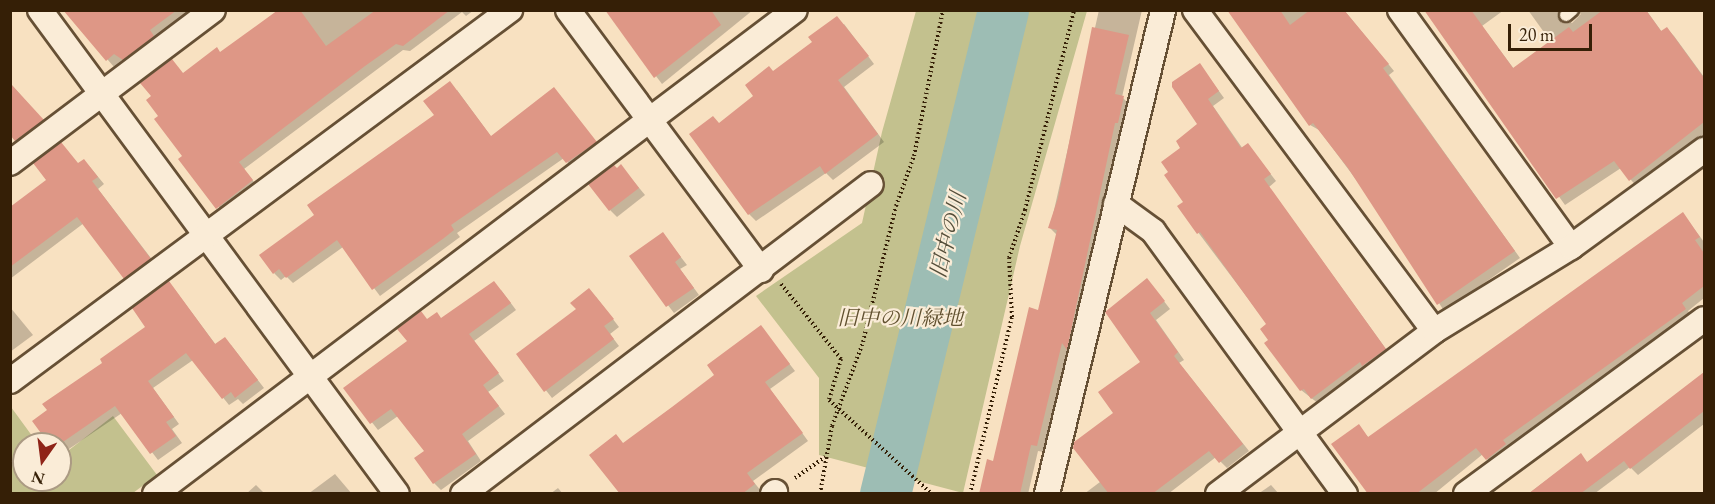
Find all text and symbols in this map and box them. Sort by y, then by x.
scale bar [1511,12,1595,50]
text: 20 m [1519,23,1554,46]
water label: 旧中の川 [925,189,971,281]
park label: 旧中の川緑地 [837,305,963,331]
north arrow [12,432,72,492]
text: N [29,466,47,490]

